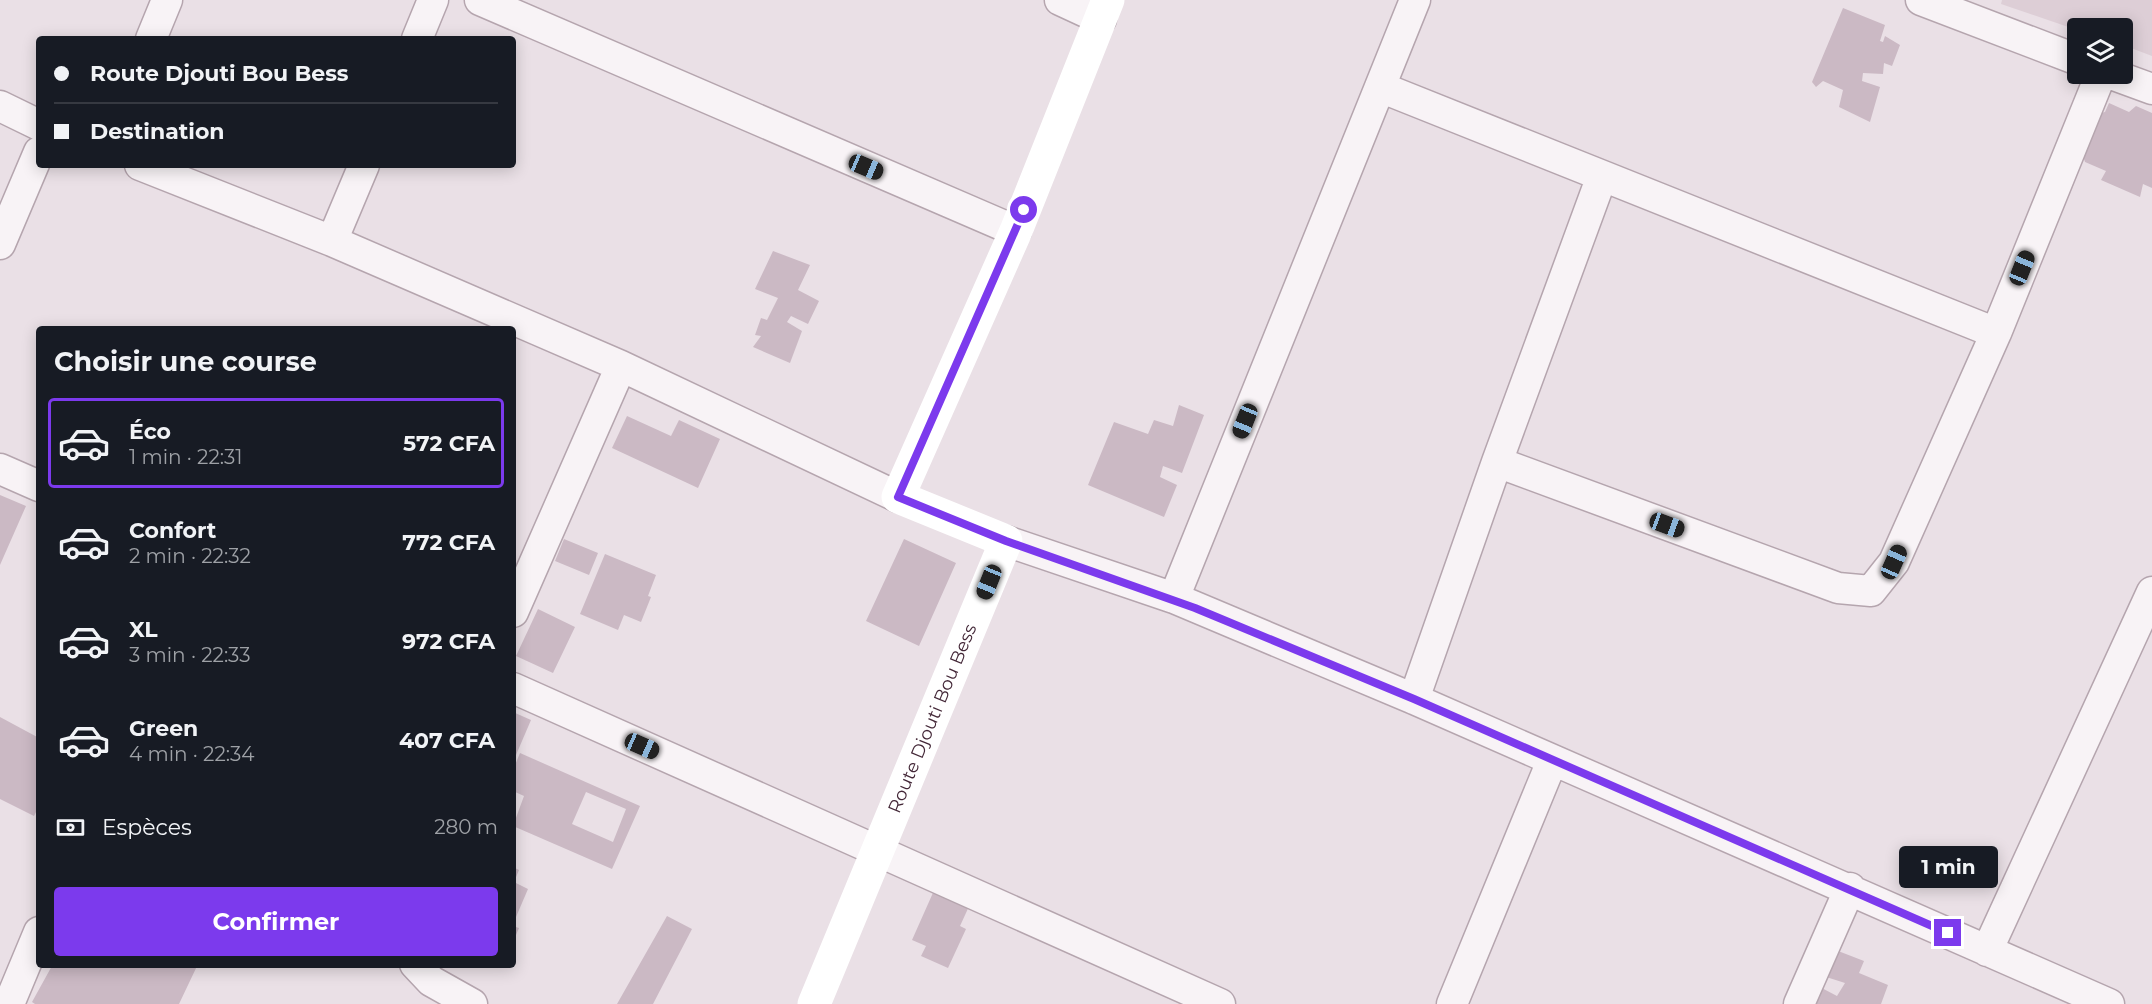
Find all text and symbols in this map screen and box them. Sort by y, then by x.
map controls [2067,18,2133,84]
button: layers [2067,18,2133,84]
text: Route Djouti Bou Bess [90,60,349,87]
text: Destination [90,118,225,145]
car [846,152,886,182]
route start [1010,196,1037,223]
car [2007,248,2037,288]
text: Choisir une course [54,345,317,378]
car [1230,401,1260,441]
icon: car [57,416,111,470]
text: Éco [129,418,171,445]
text: 572 CFA [403,430,495,457]
text: 1 min · 22:31 [129,445,243,469]
car [1647,510,1687,540]
icon: car [57,515,111,569]
text: Confort [129,517,216,544]
text: 772 CFA [402,529,495,556]
car [1878,542,1910,582]
text: 2 min · 22:32 [129,544,251,568]
car [974,562,1004,602]
icon: car [57,614,111,668]
text: XL [129,616,158,643]
street label: Route Djouti Bou Bess [883,620,981,816]
text: 972 CFA [402,628,495,655]
text: 3 min · 22:33 [129,643,251,667]
icon: car [57,713,111,767]
text: Green [129,715,198,742]
text: 407 CFA [399,727,495,754]
car [622,730,662,762]
text: 4 min · 22:34 [129,742,255,766]
icon: cash [54,811,87,844]
text: Espèces [102,814,192,841]
text: 280 m [434,815,498,839]
callout: 1 min [1898,846,1998,888]
text: 1 min [1921,855,1976,879]
button: Confirmer [54,887,498,956]
route end [1934,919,1961,946]

